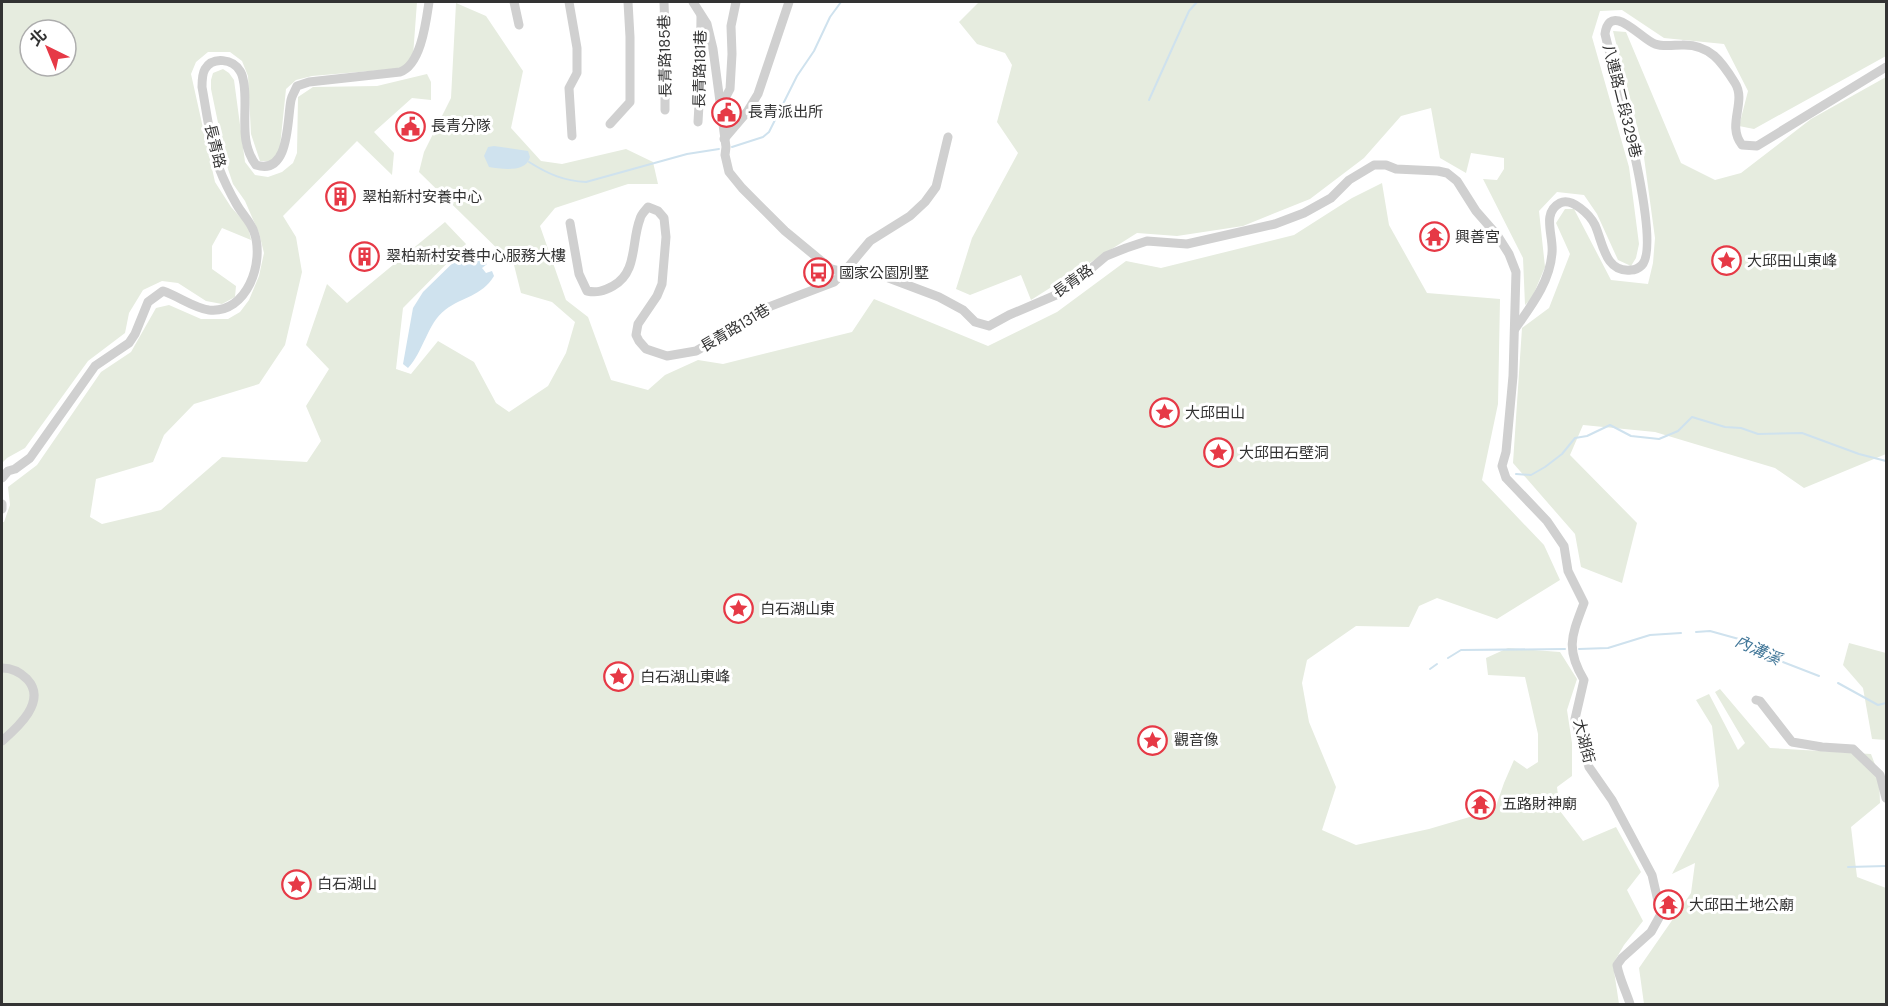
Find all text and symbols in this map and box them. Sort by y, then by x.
street label: 長青路185巷 [654,14,676,98]
north arrow [18,18,78,78]
text: 北 [25,24,51,51]
street label: 長青路181巷 [689,30,711,108]
street label: 八連路二段329巷 [1598,42,1646,160]
public building icon: 長青派出所 [711,96,743,128]
place label: 長青派出所 [748,102,823,122]
public building icon: 長青分隊 [394,110,426,142]
place label: 長青分隊 [431,116,491,136]
street label: 長青路 [200,122,230,170]
building icon: 翠柏新村安養中心 [325,181,357,213]
place label: 翠柏新村安養中心 [362,187,482,207]
temple icon: 興善宮 [1418,221,1450,253]
place label: 興善宮 [1455,227,1500,247]
building icon: 翠柏新村安養中心服務大樓 [349,240,381,272]
place icon: 大邱田山東峰 [1710,245,1742,277]
place label: 翠柏新村安養中心服務大樓 [386,246,566,266]
place label: 大邱田山東峰 [1747,251,1837,271]
bus stop icon: 國家公園別墅 [802,257,834,289]
street label: 長青路 [1049,260,1097,302]
place label: 國家公園別墅 [839,263,929,283]
street label: 長青路131巷 [696,299,774,357]
place icon: 大邱田山 [1148,397,1180,429]
place label: 大邱田山 [1185,403,1245,423]
place icon: 大邱田石壁洞 [1202,437,1234,469]
place label: 大邱田石壁洞 [1239,443,1329,463]
place icon: 白石湖山東 [723,593,755,625]
place label: 白石湖山東 [760,599,835,619]
water label: 內溝溪 [1732,630,1786,671]
place icon: 白石湖山東峰 [603,661,635,693]
place label: 白石湖山東峰 [640,667,730,687]
street label: 大湖街 [1569,717,1599,765]
place icon: 觀音像 [1137,724,1169,756]
place label: 觀音像 [1174,730,1219,750]
temple icon: 五路財神廟 [1465,788,1497,820]
place label: 五路財神廟 [1502,794,1577,814]
place icon: 白石湖山 [280,868,312,900]
place label: 白石湖山 [317,874,377,894]
temple icon: 大邱田土地公廟 [1652,889,1684,921]
place label: 大邱田土地公廟 [1689,895,1794,915]

